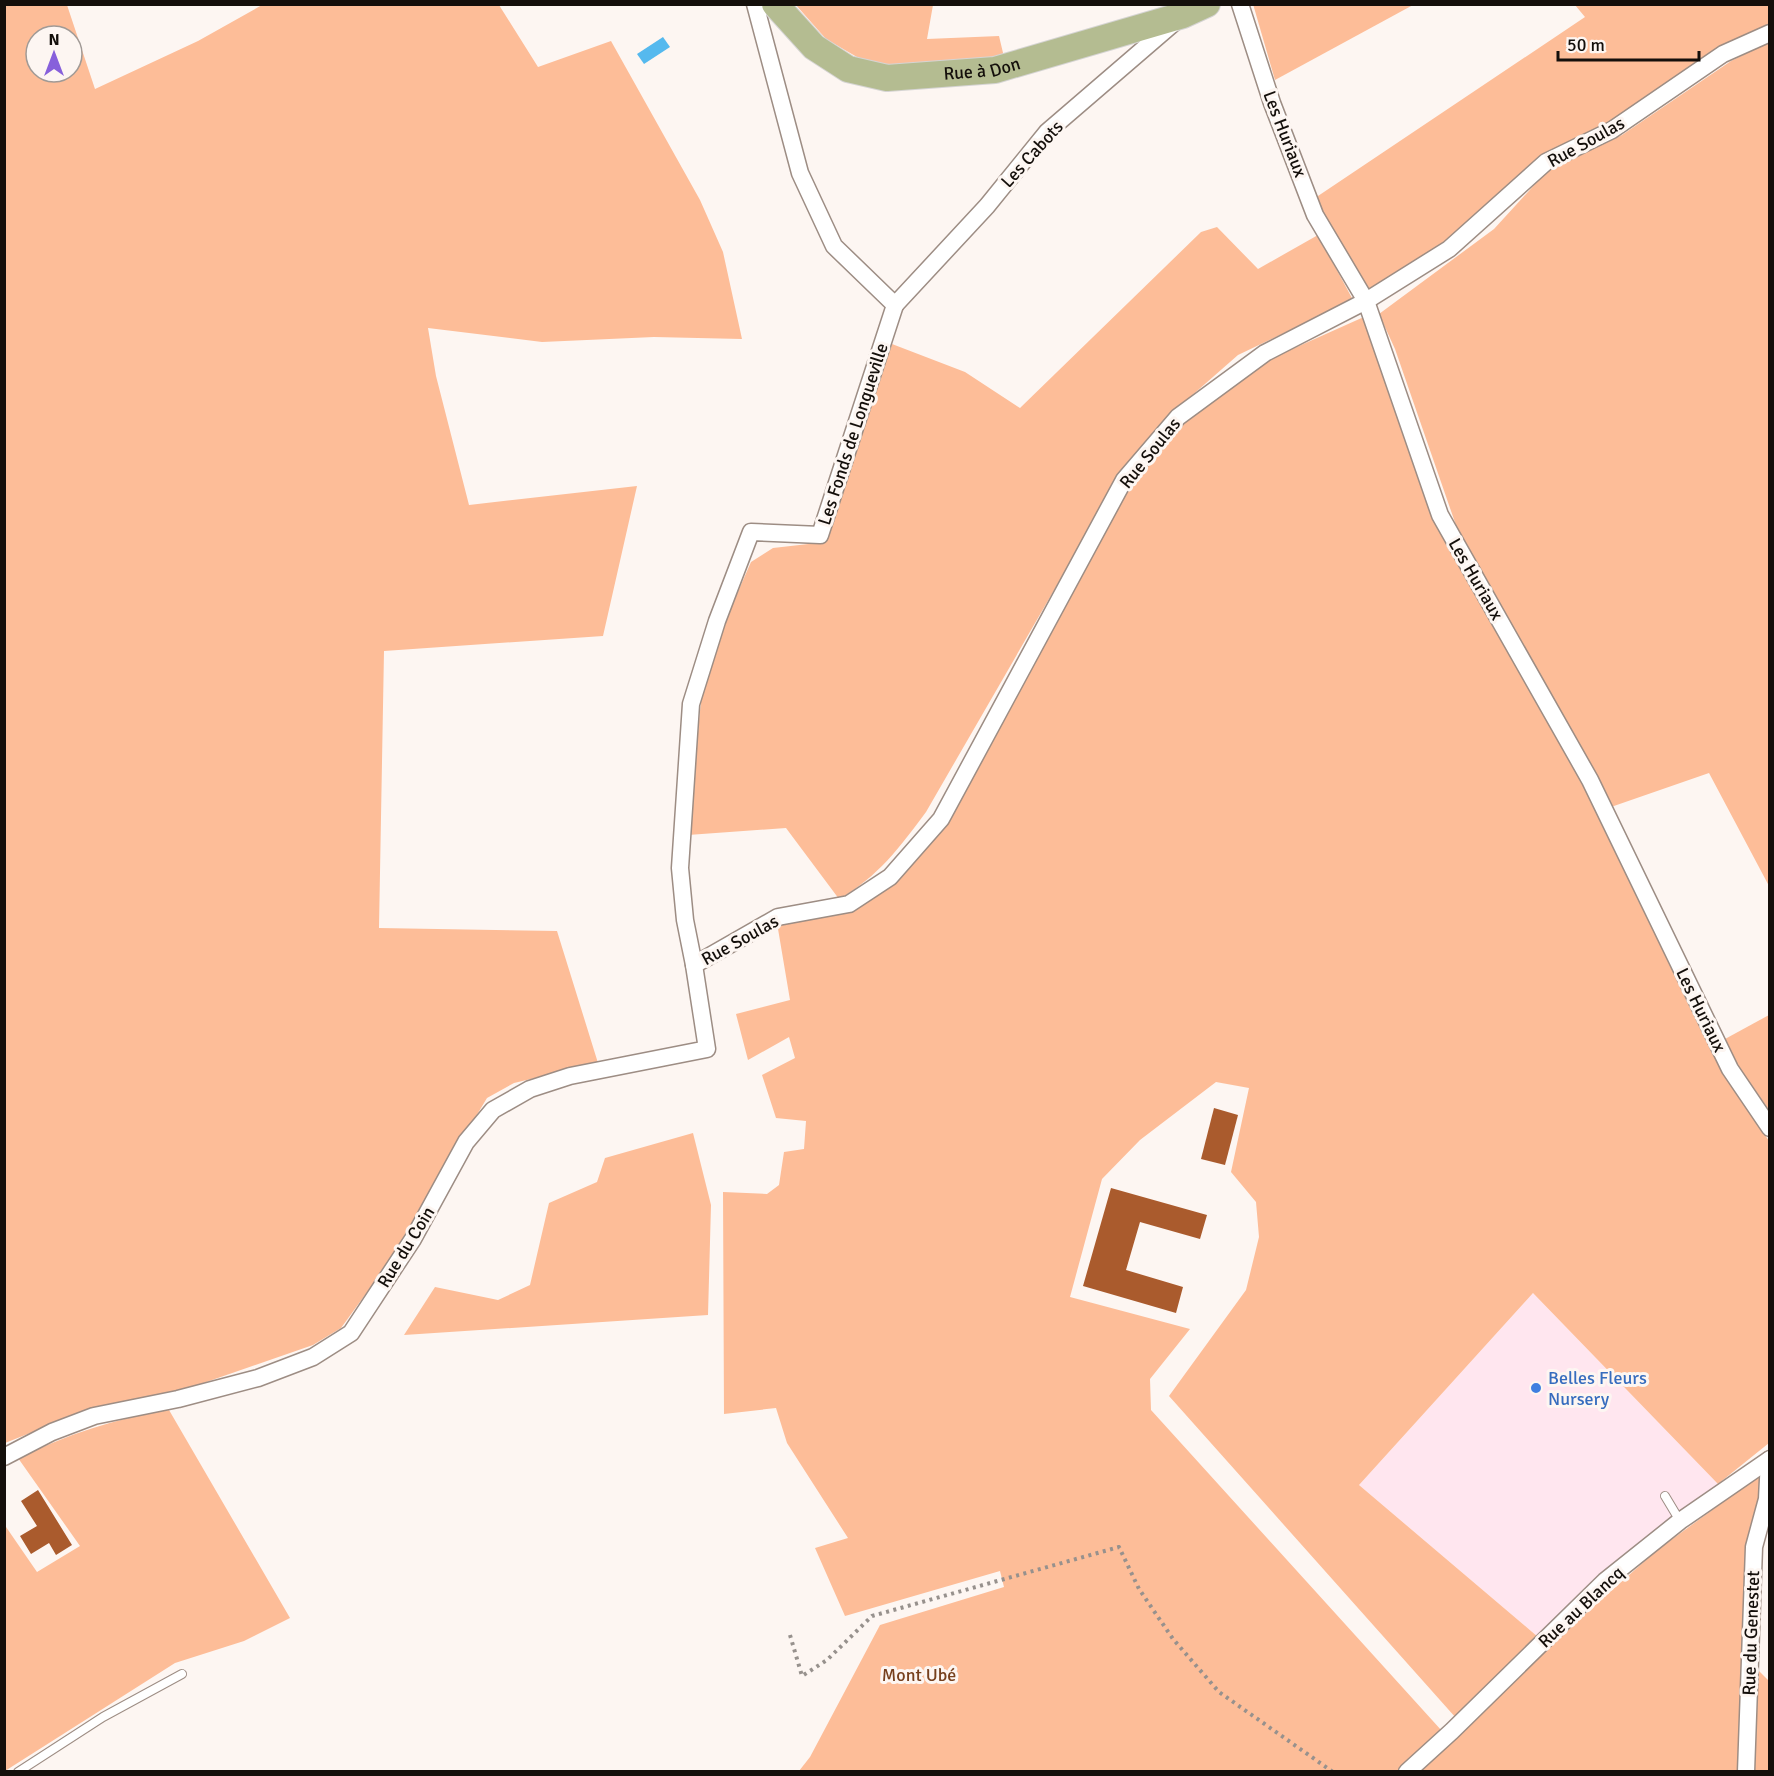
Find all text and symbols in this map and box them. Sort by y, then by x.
north arrow [24,24,84,84]
scale bar [1558,24,1699,62]
text: N [48,30,60,50]
text: 50 m [1567,34,1605,56]
street label: Rue à Don [943,52,1023,85]
street label: Les Huriaux [1258,88,1312,181]
street label: Rue Soulas [1544,112,1628,172]
street label: Les Cabots [996,116,1068,192]
street label: Les Fonds de Longueville [813,340,893,528]
street label: Rue Soulas [1115,413,1185,493]
street label: Les Huriaux [1444,534,1509,624]
street label: Rue Soulas [698,910,782,970]
street label: Les Huriaux [1671,964,1731,1056]
street label: Rue du Coin [372,1202,440,1292]
place label: Belles Fleurs Nursery [1548,1367,1647,1410]
marker: Belles Fleurs Nursery [1529,1381,1543,1395]
street label: Rue au Blancq [1534,1562,1628,1652]
street label: Rue du Genestet [1738,1570,1764,1696]
park label: Mont Ubé [882,1664,956,1686]

